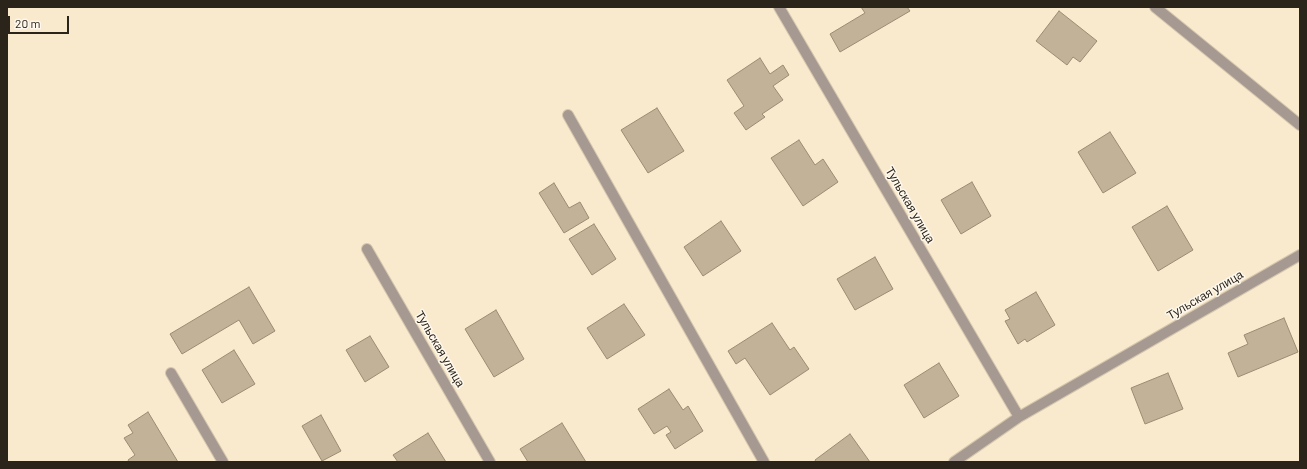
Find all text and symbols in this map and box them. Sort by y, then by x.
scale bar [10,8,71,34]
text: 20 m [15,16,41,30]
street label: Тульская улица [882,164,938,246]
street label: Тульская улица [1164,267,1246,323]
street label: Тульская улица [412,308,468,390]

